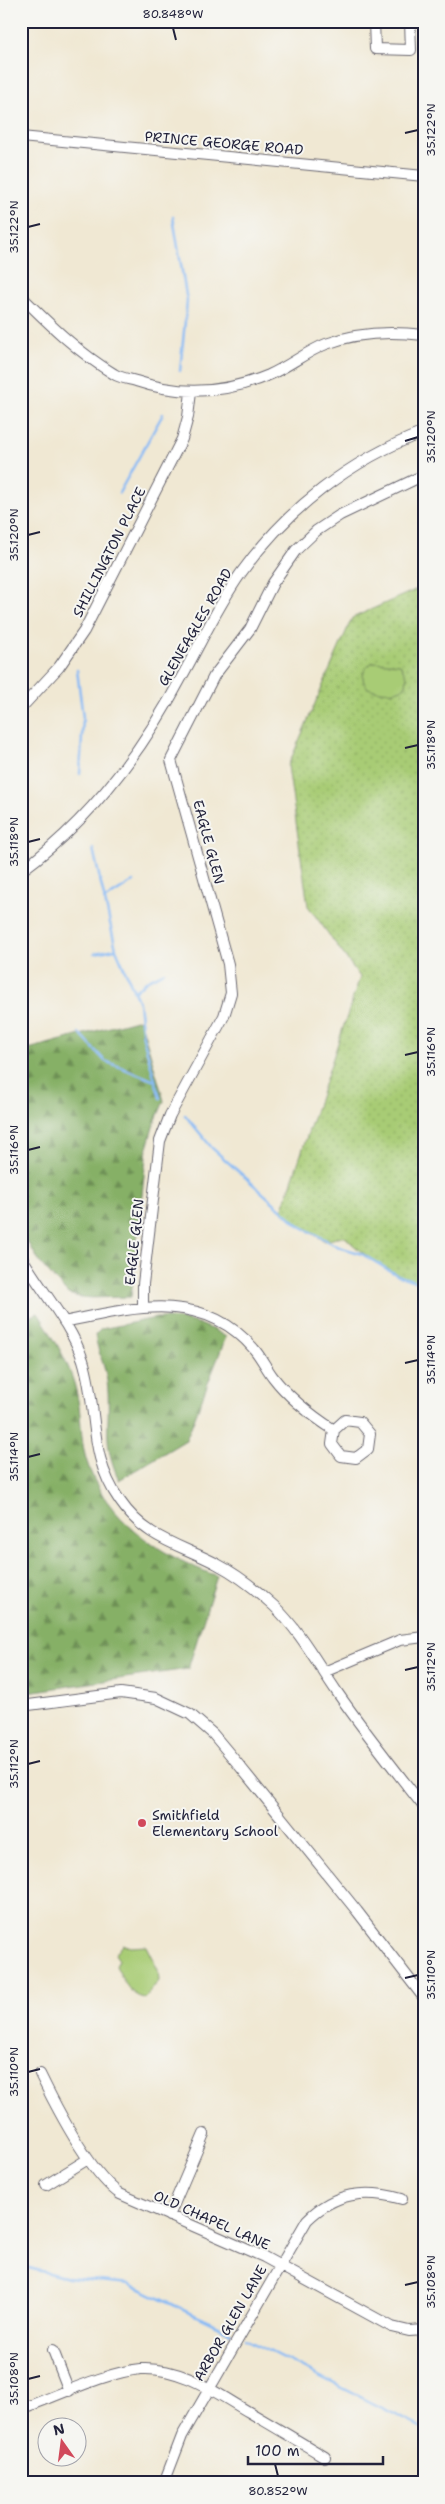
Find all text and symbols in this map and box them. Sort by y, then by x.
text: 80.848°W [143,6,203,22]
text: 35.122°N [423,103,439,157]
street label: PRINCE GEORGE ROAD [144,127,304,159]
text: 35.122°N [6,200,22,254]
text: 35.120°N [423,410,439,464]
street label: SHILLINGTON PLACE [68,484,150,620]
text: 35.120°N [6,508,22,562]
street label: GLENEAGLES ROAD [154,565,236,689]
text: 35.118°N [423,720,439,770]
street label: EAGLE GLEN [189,798,229,886]
text: 35.118°N [6,817,22,867]
text: 35.116°N [423,1027,439,1077]
text: 35.116°N [6,1125,22,1175]
street label: EAGLE GLEN [121,1198,147,1286]
text: 35.114°N [423,1335,439,1385]
text: 35.114°N [6,1432,22,1482]
text: 35.112°N [423,1642,439,1692]
text: 35.112°N [6,1739,22,1789]
place label: Smithfield Elementary School [152,1806,279,1840]
marker: Smithfield Elementary School [136,1817,148,1829]
text: 35.110°N [423,1950,439,2000]
text: 35.110°N [6,2047,22,2097]
street label: OLD CHAPEL LANE [151,2186,273,2254]
text: 35.108°N [423,2255,439,2309]
street label: ARBOR GLEN LANE [189,2261,271,2384]
text: 35.108°N [6,2352,22,2406]
north arrow [38,2416,88,2466]
text: N [51,2419,66,2439]
scale bar [248,2434,382,2466]
text: 100 m [255,2441,300,2461]
text: 80.852°W [248,2483,308,2499]

